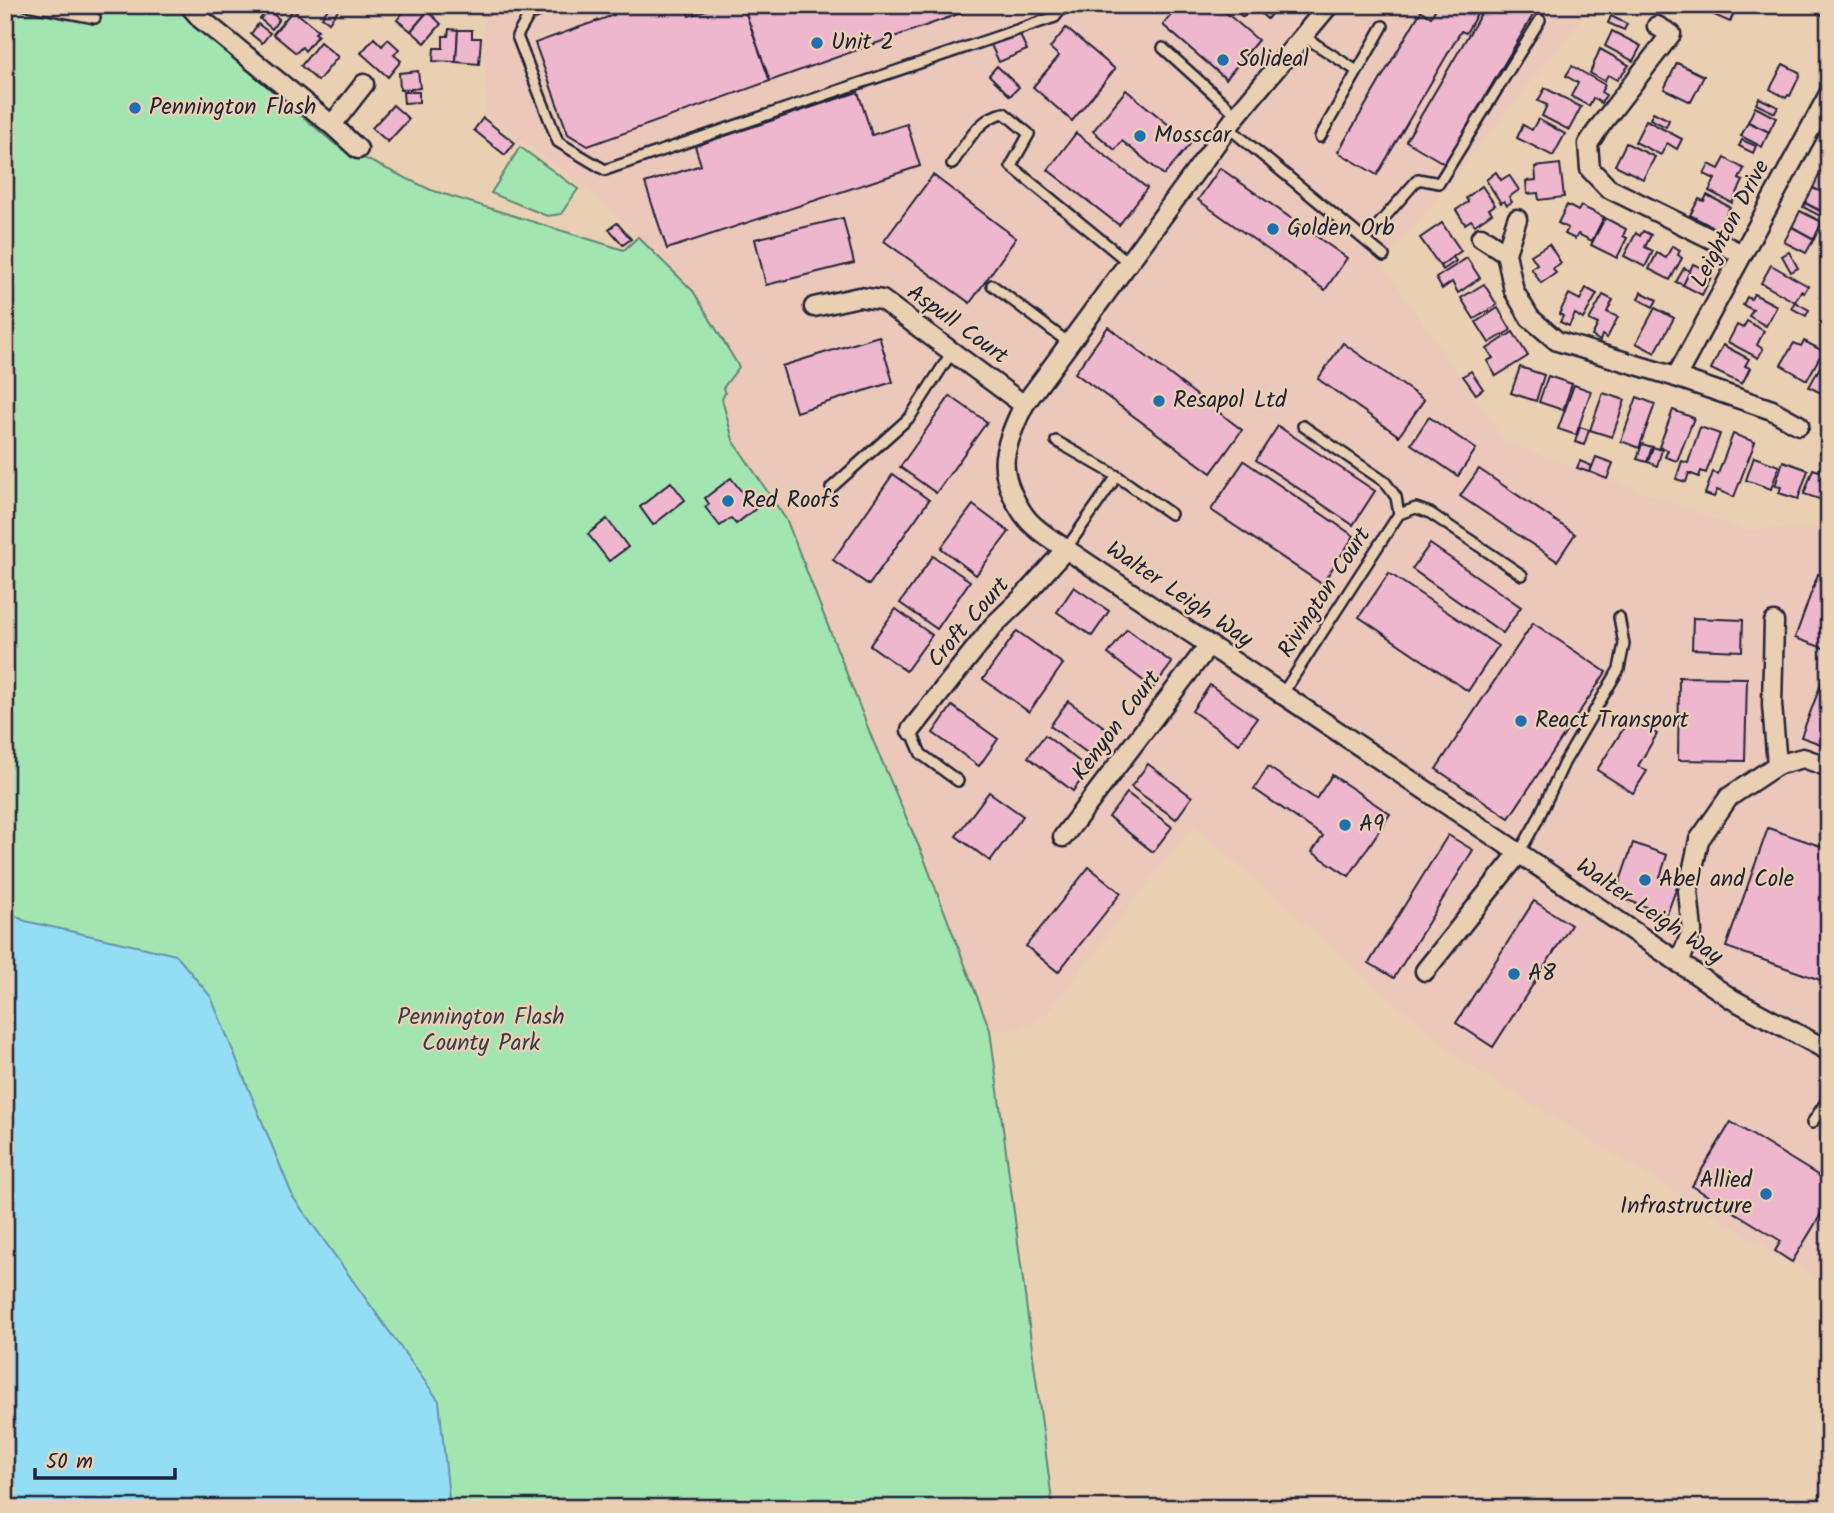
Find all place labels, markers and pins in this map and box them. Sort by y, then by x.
place label: Unit 2 [831,25,894,61]
marker: Unit 2 [809,35,825,51]
place label: Solideal [1237,42,1309,78]
marker: Solideal [1215,52,1231,68]
place label: Pennington Flash [149,90,316,126]
marker: Pennington Flash [127,100,143,116]
place label: Mosscar [1154,118,1232,154]
marker: Mosscar [1132,128,1148,144]
place label: Golden Orb [1287,211,1394,247]
marker: Golden Orb [1265,221,1281,237]
place label: Resapol Ltd [1173,383,1287,419]
marker: Resapol Ltd [1151,393,1167,409]
place label: Red Roofs [742,483,839,519]
marker: Red Roofs [720,493,736,509]
place label: React Transport [1535,703,1690,739]
marker: React Transport [1513,713,1529,729]
place label: A9 [1359,807,1384,843]
marker: A9 [1337,817,1353,833]
place label: Abel and Cole [1659,862,1794,898]
marker: Abel and Cole [1637,872,1653,888]
place label: A8 [1528,956,1556,992]
marker: A8 [1506,966,1522,982]
place label: Allied Infrastructure [1620,1163,1753,1225]
marker: Allied Infrastructure [1758,1186,1774,1202]

